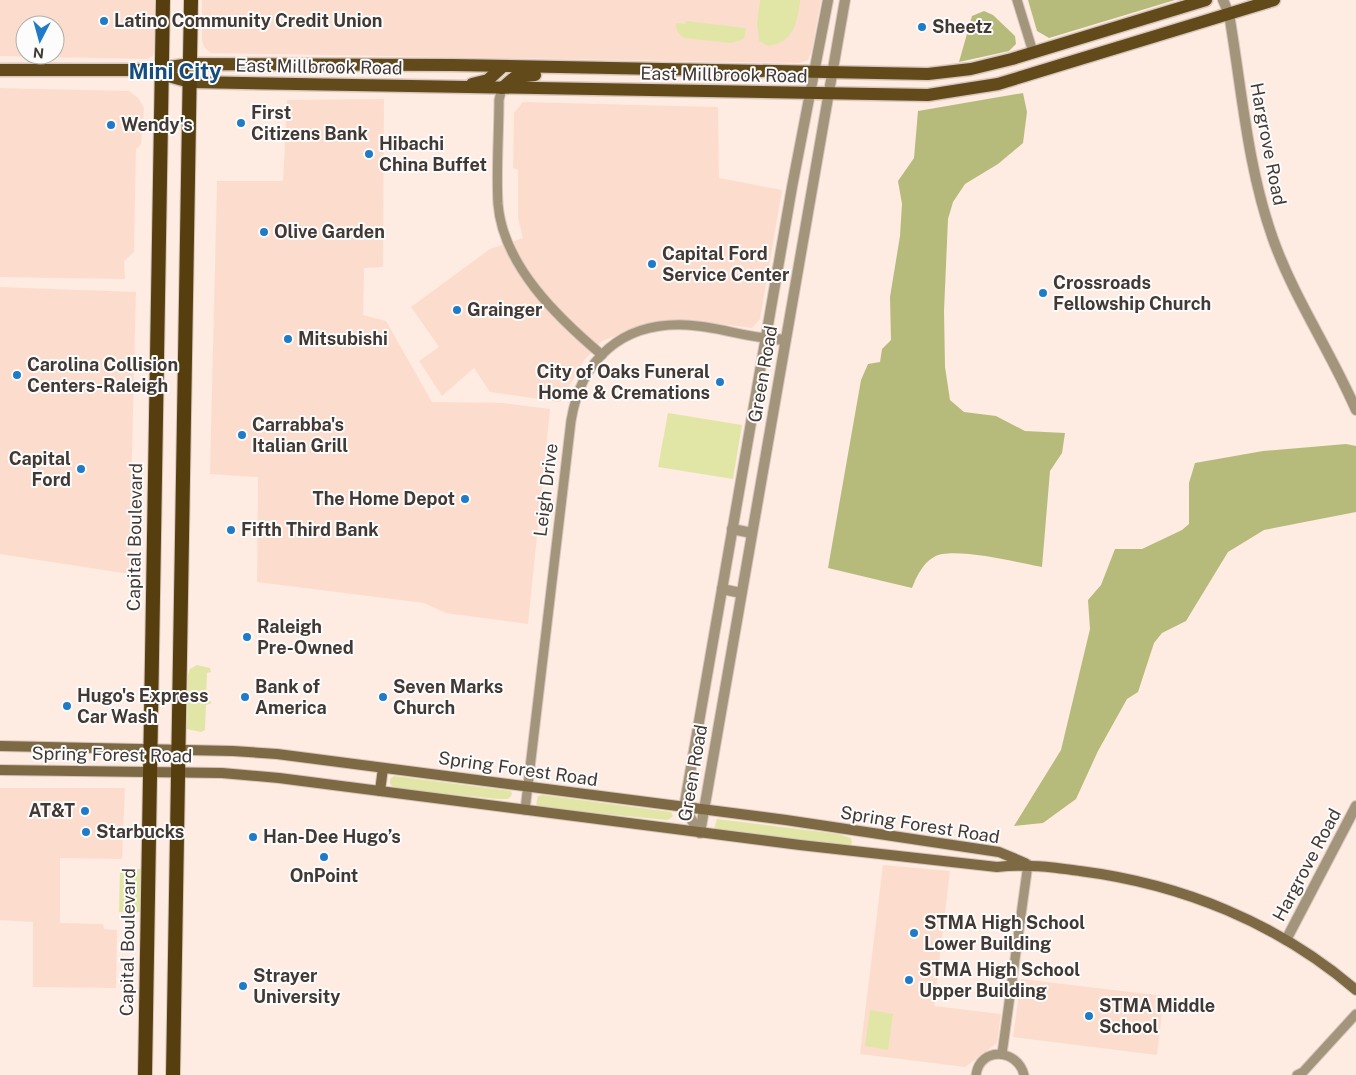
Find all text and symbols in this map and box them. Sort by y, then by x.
place label: Latino Community Credit Union [114,10,383,31]
north arrow [15,15,65,65]
marker: Latino Community Credit Union [98,15,110,27]
place label: Sheetz [932,16,992,37]
marker: Sheetz [916,21,928,33]
text: N [32,44,45,61]
street label: East Millbrook Road [235,55,403,78]
district label: Mini City [128,58,222,84]
street label: East Millbrook Road [640,63,808,86]
street label: Hargrove Road [1246,81,1291,207]
place label: First Citizens Bank [251,102,368,144]
place label: Wendy's [121,114,193,135]
marker: First Citizens Bank [235,117,247,129]
marker: Wendy's [105,119,117,131]
place label: Hibachi China Buffet [379,133,487,175]
marker: Hibachi China Buffet [363,148,375,160]
place label: Olive Garden [274,221,385,242]
marker: Olive Garden [258,226,270,238]
place label: Capital Ford Service Center [662,243,790,285]
marker: Capital Ford Service Center [646,258,658,270]
place label: Crossroads Fellowship Church [1053,272,1211,314]
marker: Crossroads Fellowship Church [1037,287,1049,299]
place label: Grainger [467,299,543,320]
marker: Grainger [451,304,463,316]
street label: Green Road [744,324,781,424]
place label: Mitsubishi [298,328,388,349]
marker: Mitsubishi [282,333,294,345]
place label: Carolina Collision Centers-Raleigh [27,354,178,396]
place label: City of Oaks Funeral Home & Cremations [536,361,710,403]
marker: Carolina Collision Centers-Raleigh [11,369,23,381]
marker: City of Oaks Funeral Home & Cremations [714,376,726,388]
place label: Carrabba's Italian Grill [252,414,348,456]
marker: Carrabba's Italian Grill [236,429,248,441]
street label: Leigh Drive [529,442,562,538]
place label: Capital Ford [9,448,71,490]
marker: Capital Ford [75,463,87,475]
street label: Capital Boulevard [123,463,146,611]
place label: The Home Depot [313,488,455,509]
marker: The Home Depot [459,493,471,505]
place label: Fifth Third Bank [241,519,379,540]
marker: Fifth Third Bank [225,524,237,536]
place label: Raleigh Pre-Owned [257,616,354,658]
marker: Raleigh Pre-Owned [241,631,253,643]
place label: Bank of America [255,676,327,718]
place label: Seven Marks Church [393,676,503,718]
place label: Hugo's Express Car Wash [77,685,208,727]
marker: Bank of America [239,691,251,703]
marker: Seven Marks Church [377,691,389,703]
marker: Hugo's Express Car Wash [61,700,73,712]
street label: Green Road [674,723,711,823]
street label: Spring Forest Road [31,743,193,766]
street label: Spring Forest Road [437,747,599,790]
place label: AT&T [29,800,75,821]
street label: Spring Forest Road [839,802,1001,847]
marker: AT&T [79,805,91,817]
street label: Hargrove Road [1268,805,1345,925]
place label: Starbucks [96,821,184,842]
marker: Starbucks [80,826,92,838]
place label: Han-Dee Hugo’s [263,826,401,847]
marker: Han-Dee Hugo’s [247,831,259,843]
marker: OnPoint [318,851,330,863]
place label: OnPoint [290,865,358,886]
street label: Capital Boulevard [116,868,139,1016]
place label: STMA High School Lower Building [924,912,1085,954]
marker: STMA High School Lower Building [908,927,920,939]
place label: STMA High School Upper Building [919,959,1080,1001]
place label: Strayer University [253,965,340,1007]
marker: STMA High School Upper Building [903,974,915,986]
marker: Strayer University [237,980,249,992]
place label: STMA Middle School [1099,995,1215,1037]
marker: STMA Middle School [1083,1010,1095,1022]

